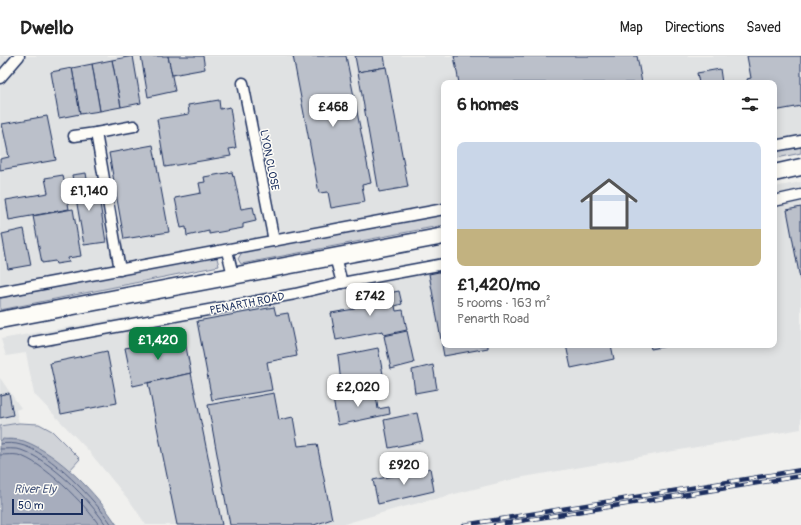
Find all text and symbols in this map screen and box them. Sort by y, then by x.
text: Dwello [20,16,73,40]
text: Map [620,19,643,36]
text: Directions [665,19,724,36]
text: Saved [746,19,781,36]
icon: filters [739,93,761,115]
pin: £468 [309,94,357,128]
text: 6 homes [457,94,518,115]
text: £468 [318,99,348,115]
street label: LYON CLOSE [257,129,282,192]
icon: home [573,168,645,240]
pin: £1,140 [56,178,122,212]
text: £1,140 [70,183,108,199]
text: £1,420/mo [457,274,540,295]
pin: £742 [346,283,394,317]
text: £742 [355,288,385,304]
street label: PENARTH ROAD [209,290,286,317]
text: 5 rooms · 163 m² [457,295,551,311]
text: Penarth Road [457,311,529,327]
pin: £1,420 [125,327,191,361]
text: £1,420 [138,332,178,348]
pin: £2,020 [325,374,391,408]
text: £2,020 [336,379,380,395]
pin: £920 [380,452,428,486]
text: £920 [388,457,420,473]
water label: River Ely [14,482,58,497]
scale bar [12,497,83,516]
text: 50 m [18,499,44,512]

